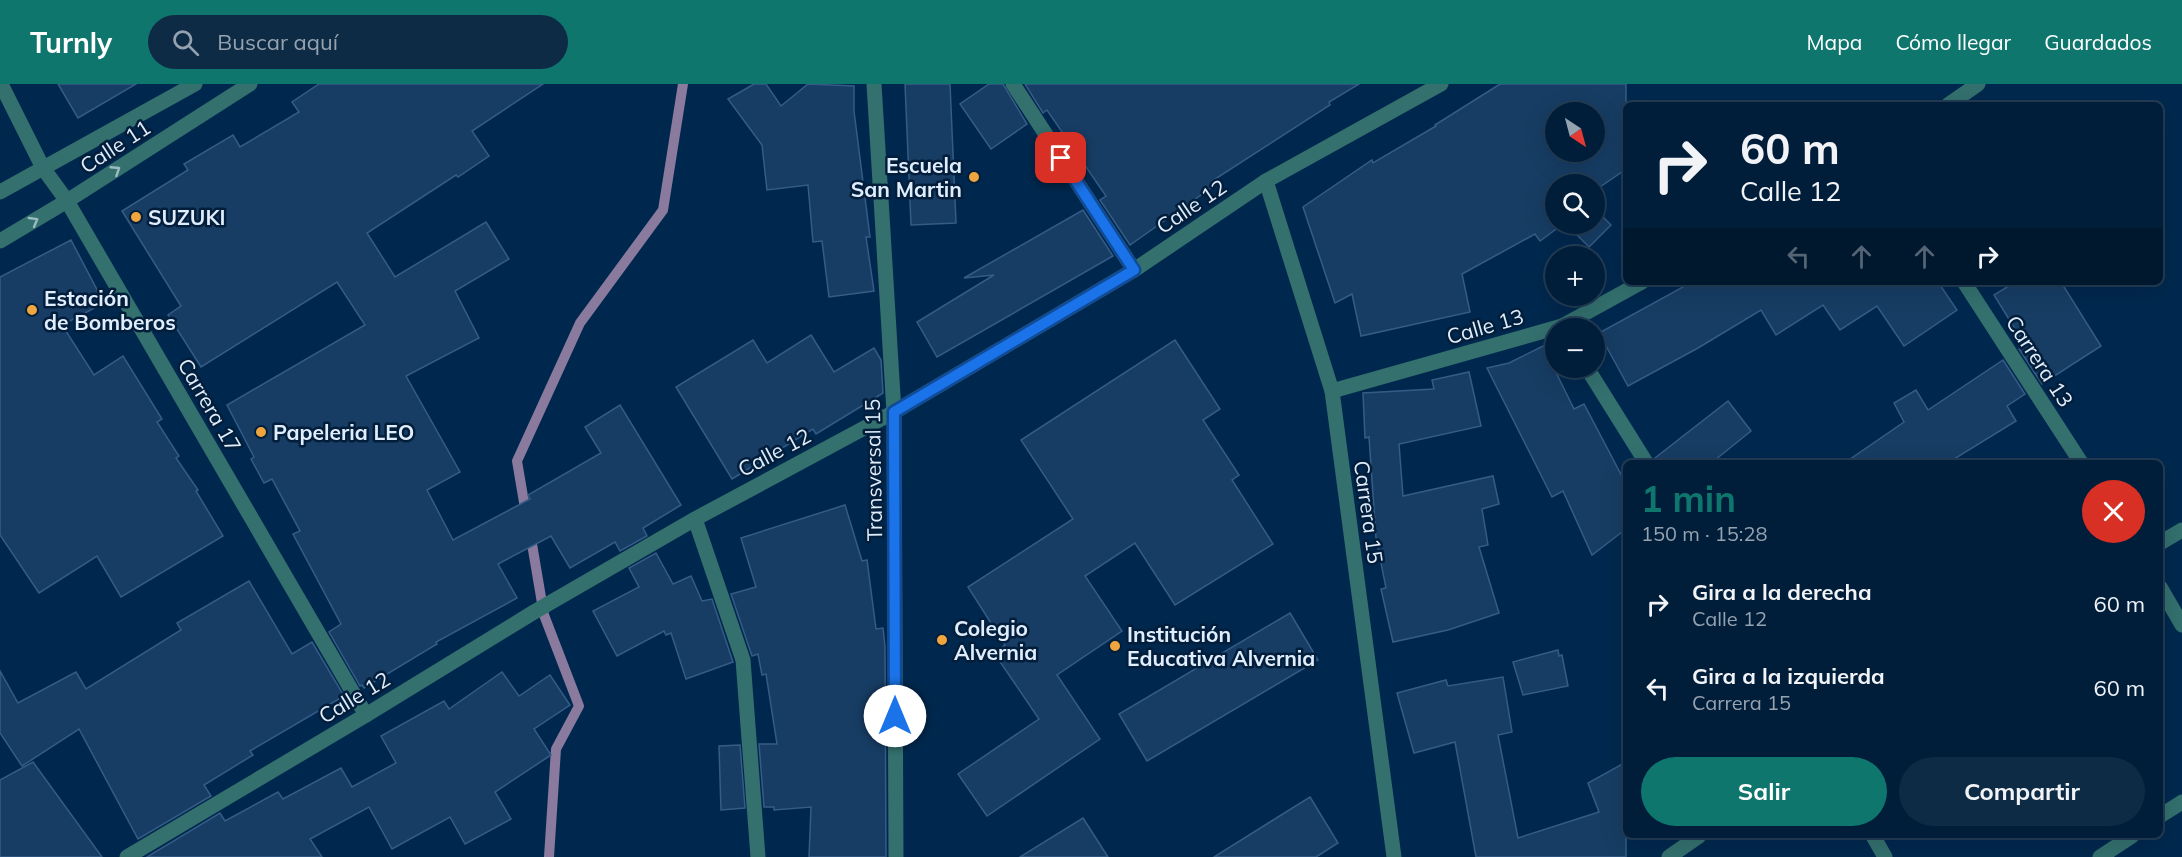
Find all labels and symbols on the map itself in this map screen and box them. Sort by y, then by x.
north arrow [1545,102,1605,162]
street label: Calle 11 [75,114,155,178]
pin [1035,132,1086,183]
place label: Escuela San Martin [851,152,962,202]
one-way arrow [110,165,120,177]
marker: Escuela San Martin [967,170,981,184]
street label: Calle 12 [1151,173,1231,239]
place label: SUZUKI [148,204,225,230]
marker: SUZUKI [129,210,143,224]
one-way arrow [27,217,38,228]
place label: Estación de Bomberos [44,285,176,335]
marker: Estación de Bomberos [25,303,39,317]
street label: Calle 13 [1444,303,1526,349]
street label: Carrera 13 [2001,310,2079,412]
street label: Carrera 17 [173,353,247,457]
street label: Transversal 15 [859,399,887,541]
place label: Papeleria LEO [273,419,414,445]
street label: Calle 12 [733,422,815,482]
marker: Papeleria LEO [254,425,268,439]
street label: Carrera 15 [1349,459,1389,565]
place label: Colegio Alvernia [954,615,1037,665]
place label: Institución Educativa Alvernia [1127,621,1315,671]
marker: Colegio Alvernia [935,633,949,647]
marker: Institución Educativa Alvernia [1108,639,1122,653]
street label: Calle 12 [314,666,394,728]
position arrow [863,684,927,748]

